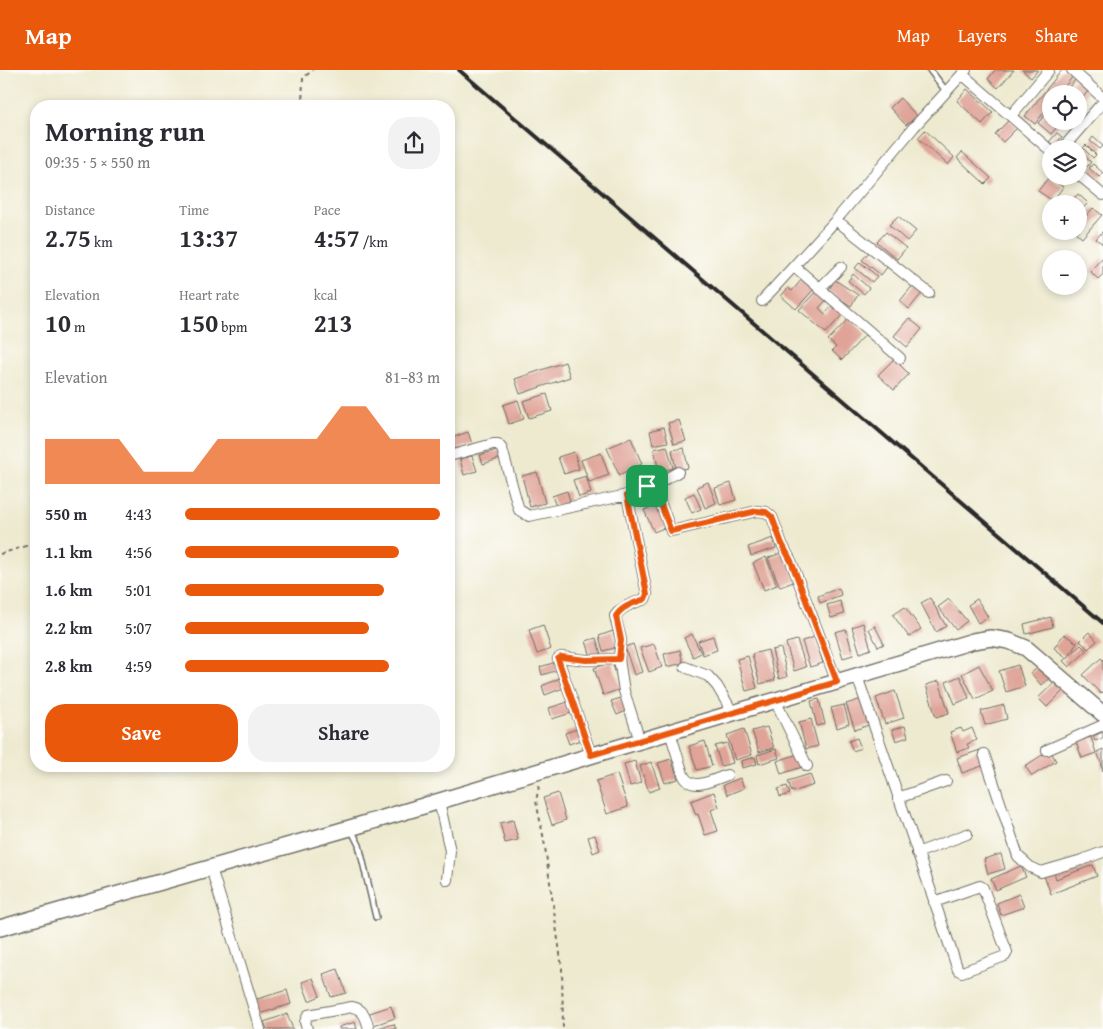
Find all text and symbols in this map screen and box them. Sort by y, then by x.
text: Map [25,18,72,53]
text: Map [897,22,930,49]
text: Layers [958,22,1007,49]
text: Share [1035,22,1078,49]
map controls [1042,85,1087,295]
button: locate [1042,85,1087,130]
text: Morning run [45,110,205,151]
button: share [388,117,440,169]
button: layers [1042,140,1087,185]
text: 09:35 · 5 × 550 m [45,150,150,174]
button: + [1042,195,1087,240]
text: Distance [45,200,95,220]
text: Time [179,200,209,220]
text: Pace [314,200,341,220]
text: 2.75 [45,220,91,256]
text: 13:37 [179,220,238,256]
text: 4:57 [314,220,360,256]
text: km [91,232,113,252]
text: /km [360,232,388,252]
button: − [1042,250,1087,295]
text: Elevation [45,285,100,305]
text: Heart rate [179,285,239,305]
text: kcal [314,285,338,305]
text: 10 [45,305,71,341]
text: 150 [179,305,218,341]
text: 213 [314,305,353,341]
text: m [71,317,85,337]
text: bpm [218,317,248,337]
text: Elevation [45,365,108,389]
text: 81–83 m [385,365,440,389]
pin [626,465,668,507]
icon: arrive [633,472,661,500]
text: 550 m [45,502,87,526]
text: 4:43 [125,502,152,526]
text: 1.1 km [45,540,92,564]
text: 4:56 [125,540,152,564]
text: 1.6 km [45,578,92,602]
text: 5:01 [125,578,152,602]
text: 2.2 km [45,616,92,640]
text: 5:07 [125,616,152,640]
text: 2.8 km [45,654,92,678]
text: 4:59 [125,654,152,678]
button: Save [45,704,238,762]
button: Share [248,704,440,762]

